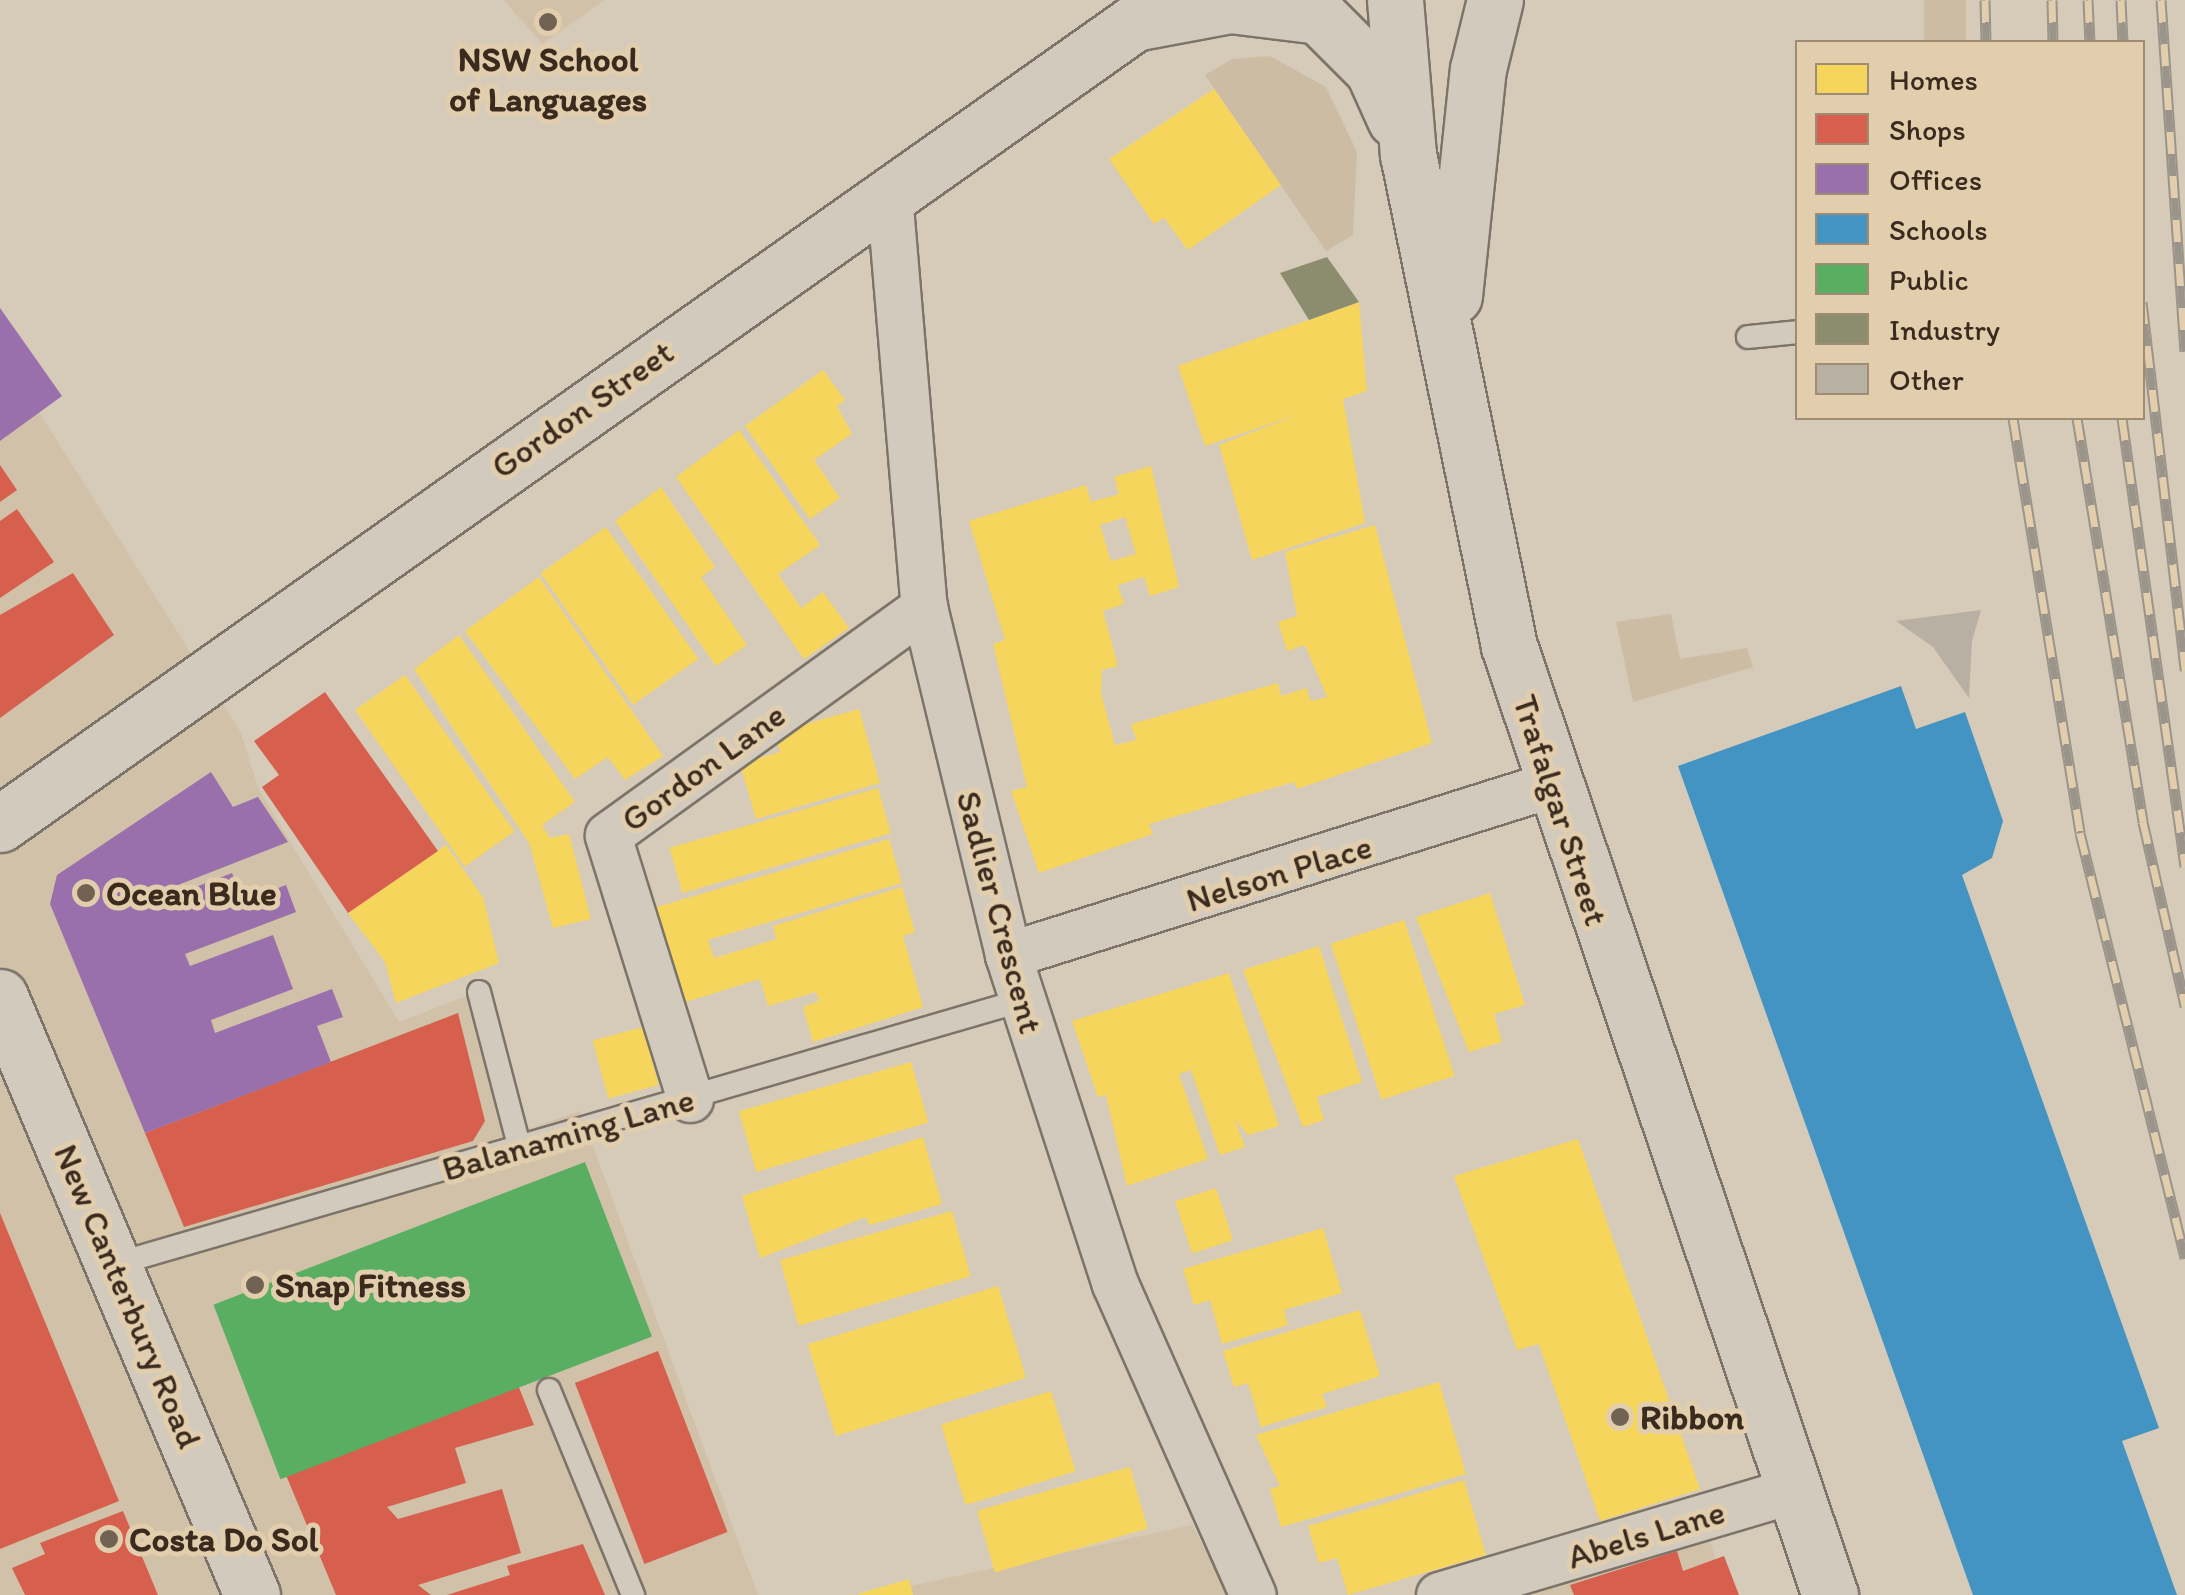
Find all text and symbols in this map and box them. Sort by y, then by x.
marker: NSW School of Languages [537,11,559,33]
place label: NSW School of Languages [448,38,648,120]
legend [1795,40,2145,420]
text: Homes [1889,61,1978,98]
text: Shops [1889,111,1966,148]
text: Offices [1889,161,1982,198]
text: Schools [1889,211,1988,248]
text: Public [1889,261,1969,298]
text: Industry [1889,311,2000,348]
street label: Gordon Street [483,331,681,487]
text: Other [1889,361,1964,398]
street label: Trafalgar Street [1504,690,1618,930]
street label: Gordon Lane [613,693,793,841]
street label: Sadlier Crescent [947,786,1053,1038]
street label: Nelson Place [1181,825,1377,921]
place label: Ocean Blue [106,872,277,914]
marker: Ocean Blue [75,882,97,904]
street label: Balanaming Lane [437,1078,699,1190]
street label: New Canterbury Road [45,1137,211,1455]
place label: Snap Fitness [275,1264,464,1306]
marker: Snap Fitness [244,1274,266,1296]
place label: Ribbon [1640,1396,1744,1438]
marker: Ribbon [1609,1406,1631,1428]
street label: Abels Lane [1562,1490,1730,1578]
place label: Costa Do Sol [129,1518,320,1560]
marker: Costa Do Sol [98,1528,120,1550]

